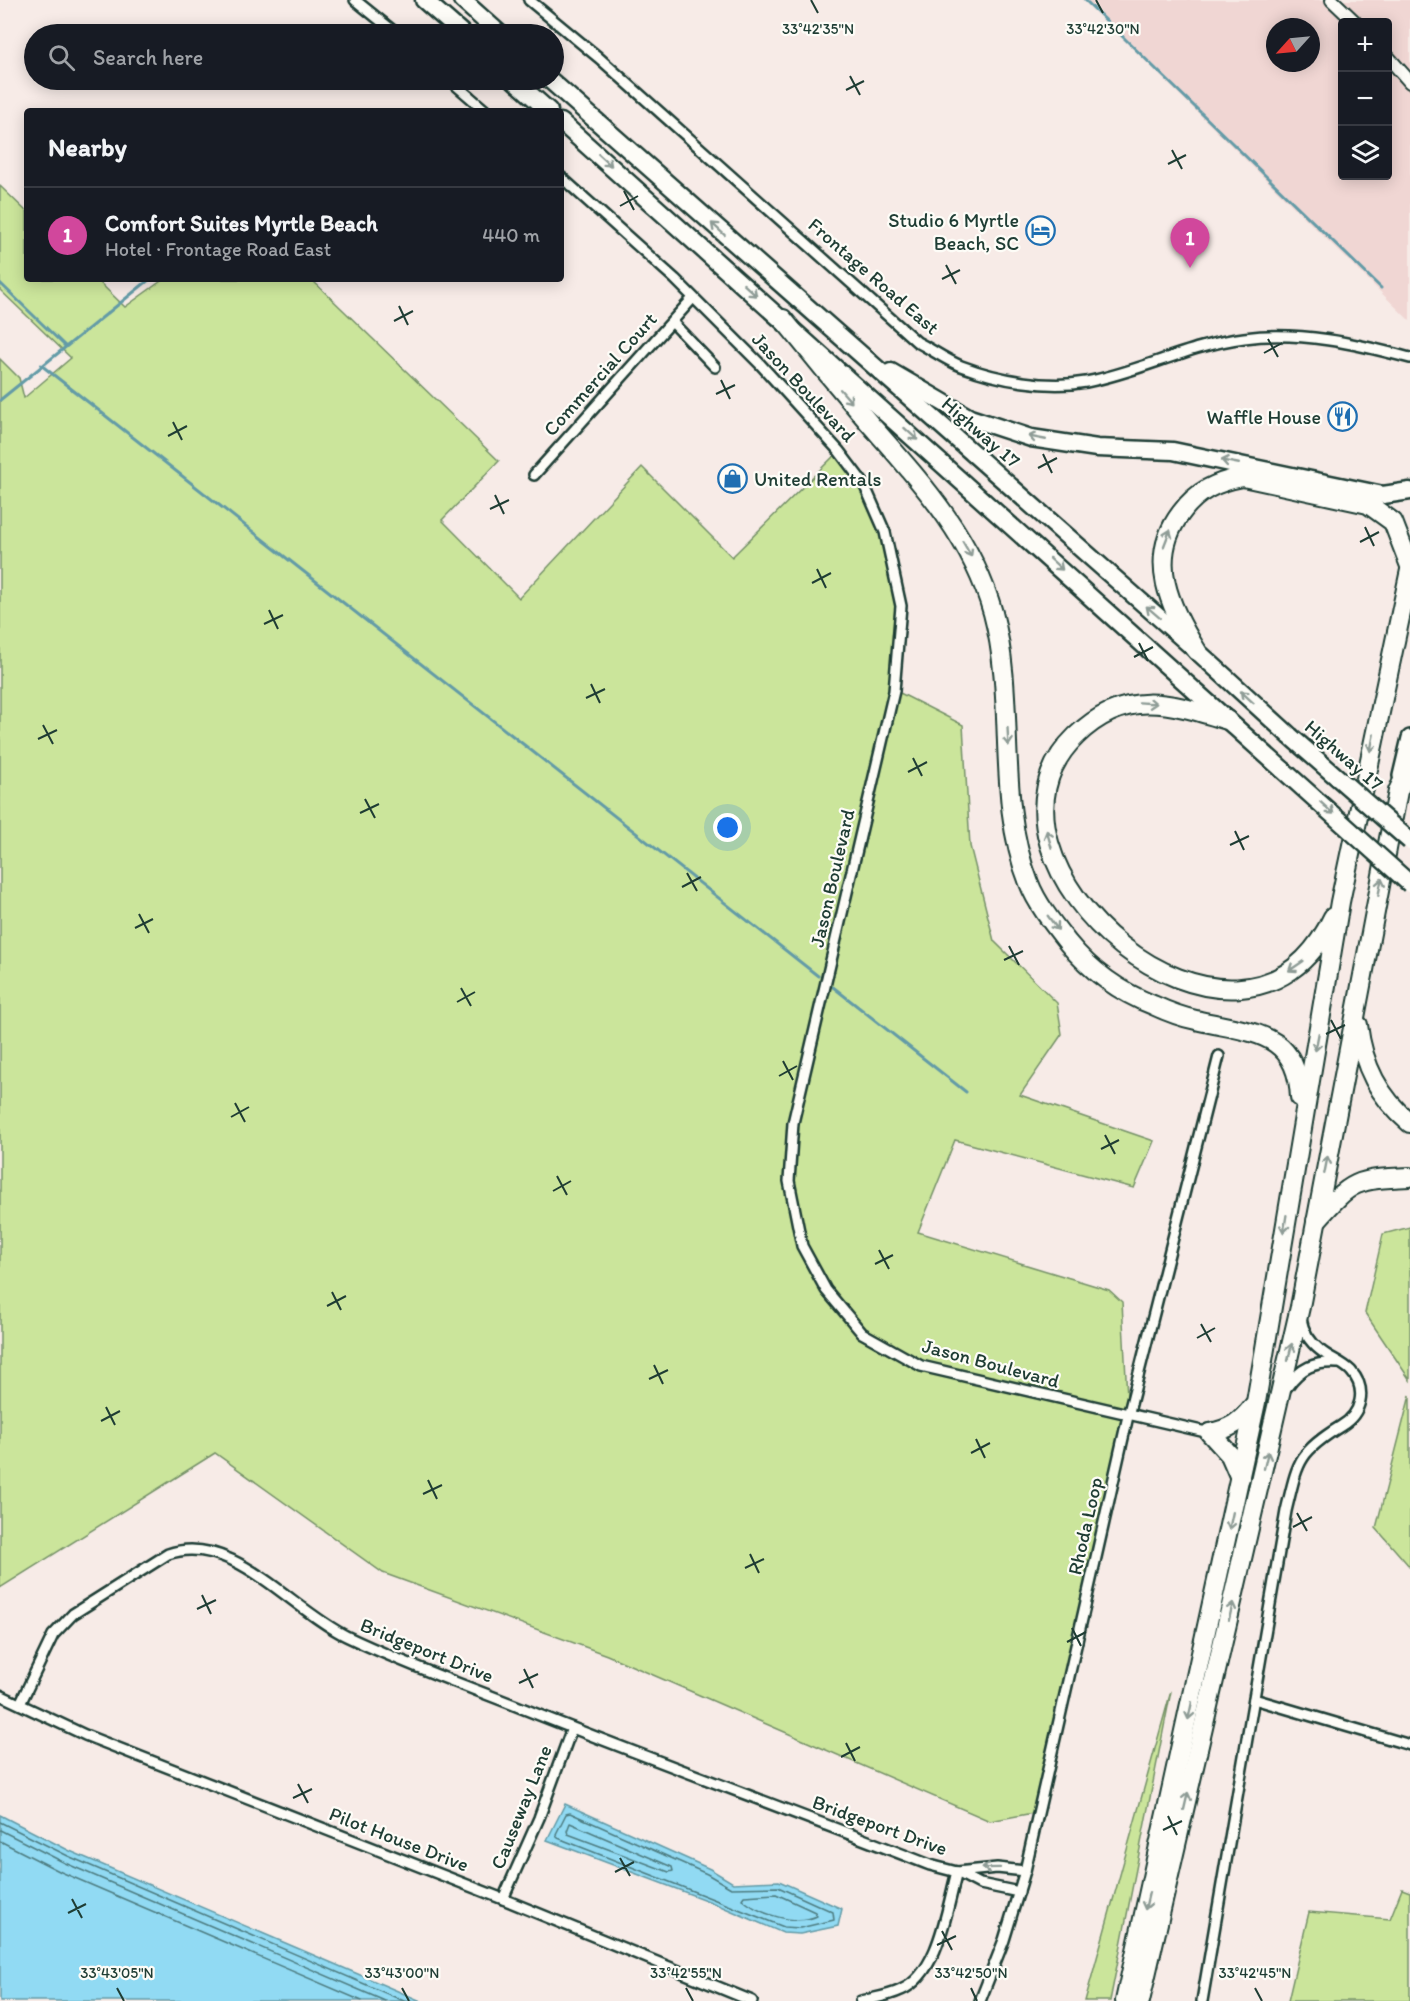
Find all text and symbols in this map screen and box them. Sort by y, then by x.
north arrow [1266,18,1320,72]
map controls [1338,18,1392,180]
button: + [1338,18,1392,72]
text: 33°42'35"N [782,20,854,38]
text: 33°42'30"N [1066,20,1140,38]
search box [24,24,564,90]
icon: search [45,41,78,74]
text: Search here [93,44,203,71]
button: − [1338,72,1392,126]
button: layers [1338,126,1392,180]
text: Nearby [48,131,127,163]
one-way arrow [597,153,612,167]
place label: Studio 6 Myrtle Beach, SC [888,208,1019,255]
text: Comfort Suites Myrtle Beach [105,210,378,237]
street label: Frontage Road East [804,213,944,339]
hotel icon: Studio 6 Myrtle Beach, SC [1024,215,1056,247]
pin: 1 [1170,218,1210,268]
one-way arrow [711,222,726,236]
text: 1 [63,223,72,247]
text: 440 m [482,223,540,247]
text: Hotel · Frontage Road East [105,237,331,261]
one-way arrow [742,283,757,297]
street label: Commercial Court [538,307,662,441]
street label: Jason Boulevard [747,327,861,447]
one-way arrow [840,388,853,404]
street label: Highway 17 [937,391,1025,473]
restaurant icon: Waffle House [1326,401,1358,433]
place label: Waffle House [1207,405,1321,429]
one-way arrow [904,427,919,441]
one-way arrow [1027,432,1047,443]
one-way arrow [1220,456,1240,467]
shop icon: United Rentals [717,463,749,495]
place label: United Rentals [754,467,882,491]
one-way arrow [1163,529,1174,548]
one-way arrow [961,540,973,557]
one-way arrow [1049,557,1064,571]
one-way arrow [1146,605,1161,619]
one-way arrow [1239,689,1254,704]
one-way arrow [1138,698,1158,709]
street label: Highway 17 [1300,714,1388,796]
one-way arrow [1002,727,1013,747]
one-way arrow [1366,733,1378,752]
one-way arrow [1319,801,1334,815]
street label: Jason Boulevard [804,806,860,949]
your location [713,813,742,842]
one-way arrow [1043,830,1055,849]
one-way arrow [1375,878,1386,898]
one-way arrow [1047,914,1059,930]
one-way arrow [1288,960,1304,972]
one-way arrow [1311,1032,1322,1052]
one-way arrow [1321,1156,1332,1175]
one-way arrow [1279,1213,1290,1233]
street label: Jason Boulevard [920,1333,1062,1393]
one-way arrow [1285,1343,1296,1362]
one-way arrow [1260,1451,1272,1470]
street label: Rhoda Loop [1062,1475,1108,1577]
one-way arrow [1225,1510,1236,1530]
one-way arrow [1226,1602,1237,1621]
street label: Bridgeport Drive [357,1612,497,1688]
one-way arrow [1183,1701,1195,1720]
street label: Causeway Lane [485,1741,557,1873]
street label: Bridgeport Drive [809,1789,951,1861]
one-way arrow [1181,1791,1192,1811]
street label: Pilot House Drive [326,1801,472,1877]
one-way arrow [981,1862,1001,1874]
one-way arrow [1141,1891,1152,1911]
text: 33°43'05"N [80,1964,154,1982]
text: 33°43'00"N [365,1964,439,1982]
text: 33°42'55"N [650,1964,722,1982]
text: 33°42'50"N [934,1964,1008,1982]
text: 33°42'45"N [1219,1964,1291,1982]

